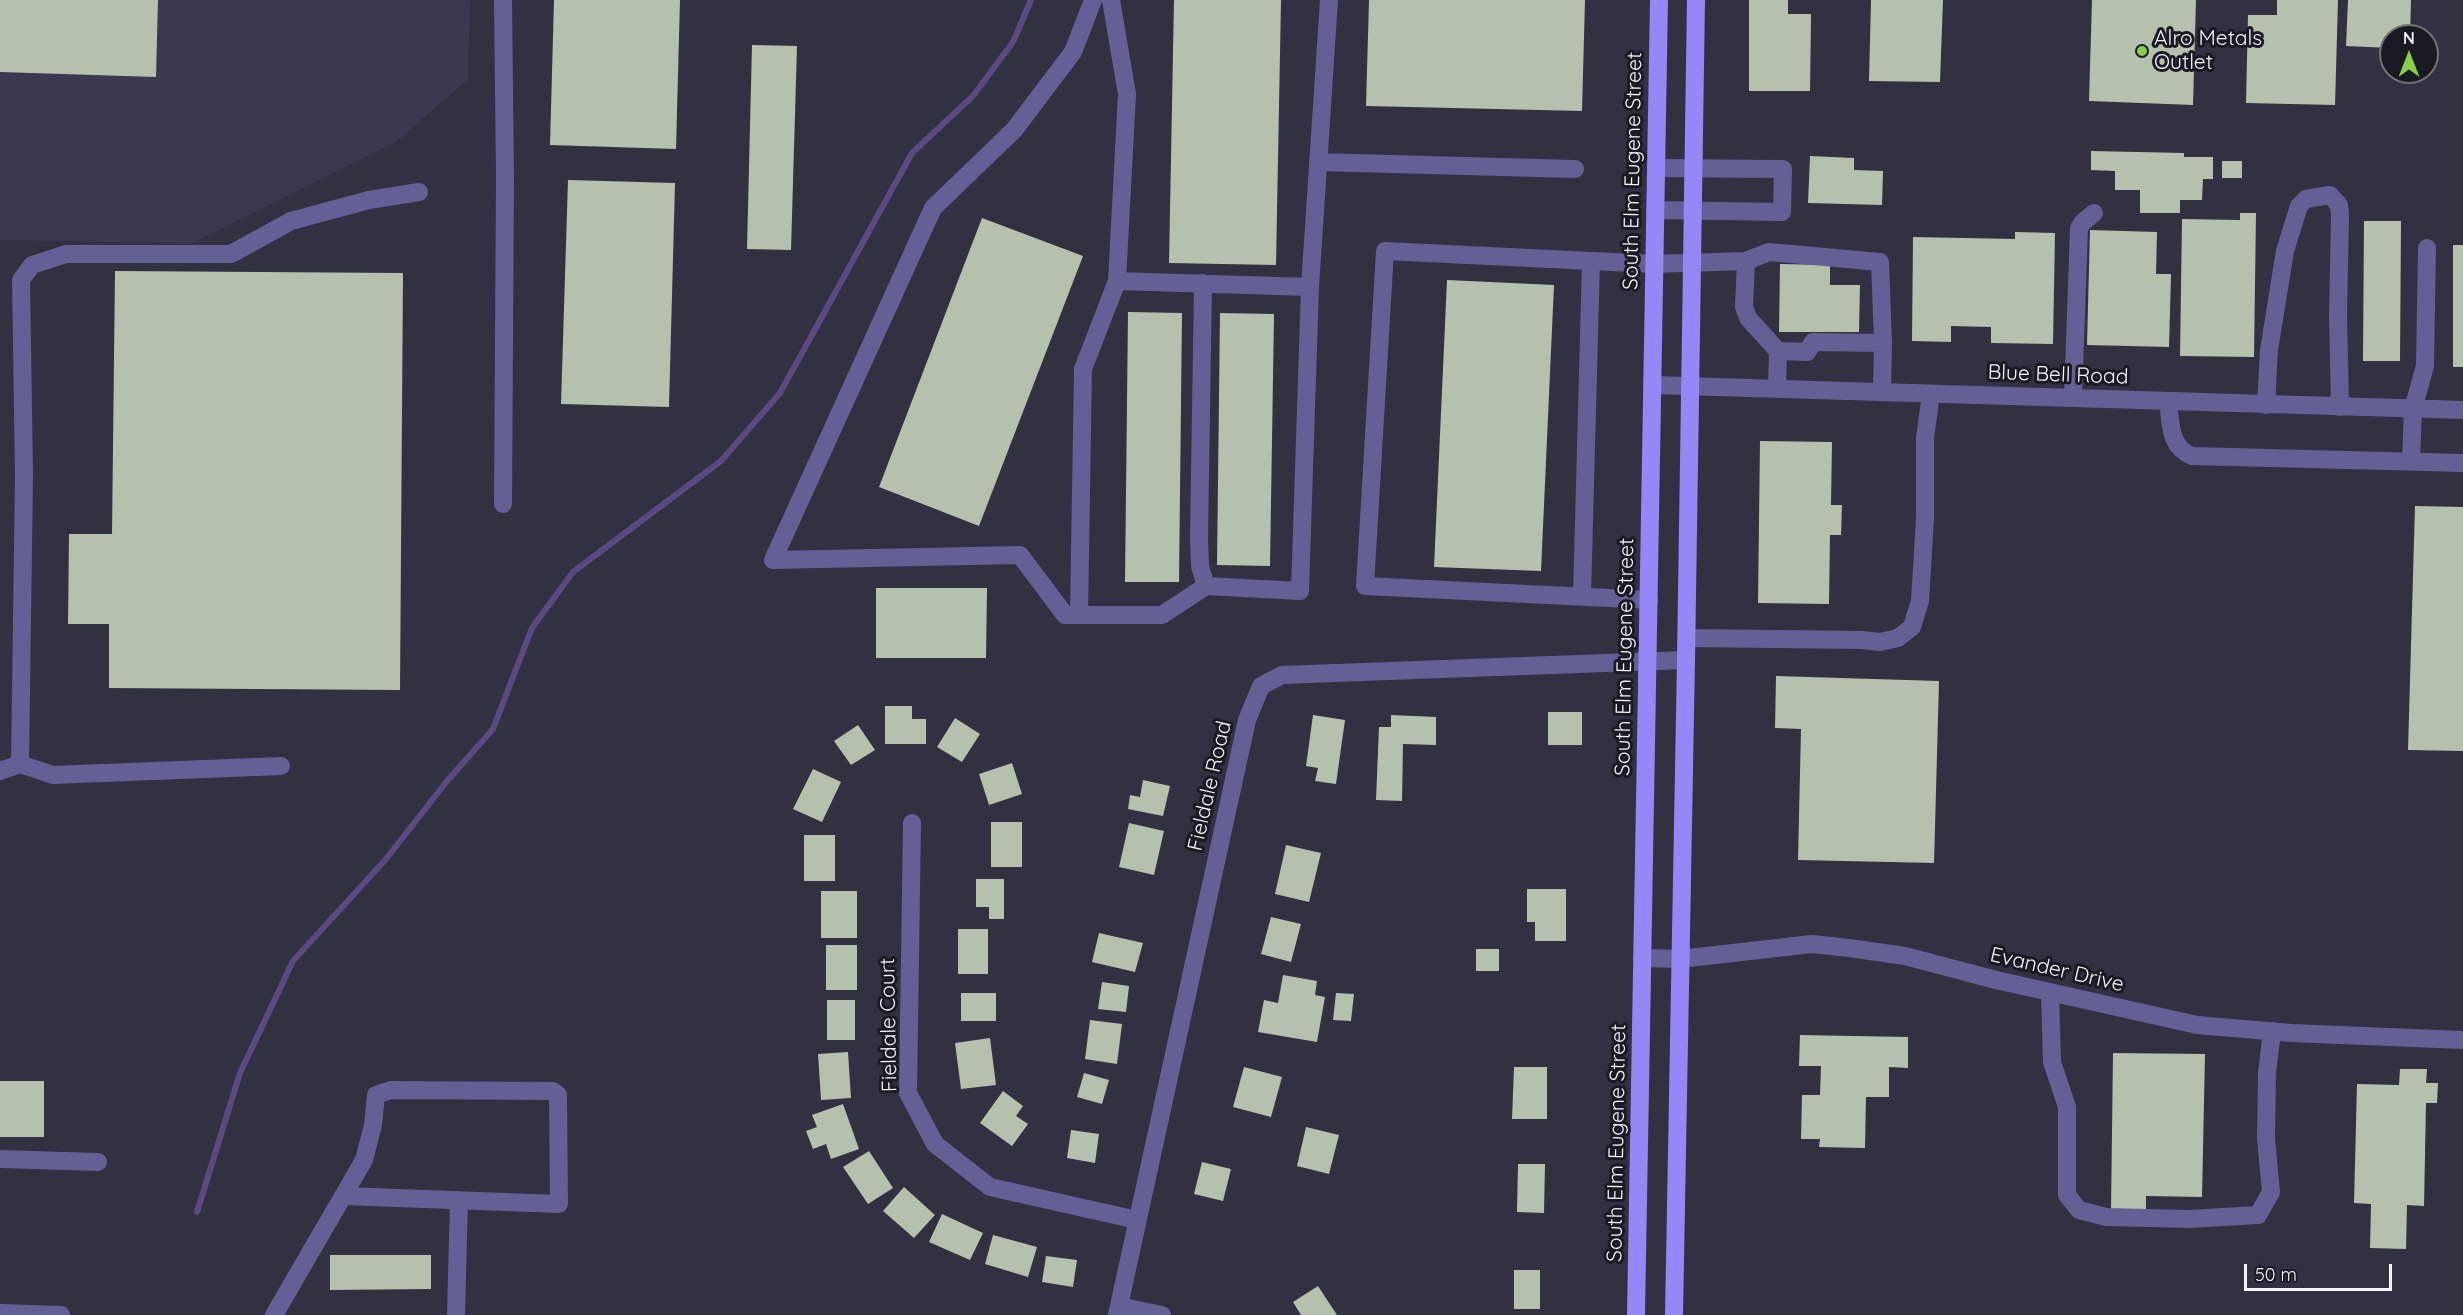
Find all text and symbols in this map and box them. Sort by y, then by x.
north arrow [2379,24,2439,84]
place label: Alro Metals Outlet [2154,26,2262,76]
text: N [2403,28,2415,48]
marker: Alro Metals Outlet [2135,44,2149,58]
street label: South Elm Eugene Street [1618,52,1648,290]
street label: Blue Bell Road [1987,360,2129,390]
street label: South Elm Eugene Street [1610,538,1640,776]
street label: Fieldale Road [1183,719,1237,853]
street label: Evander Drive [1988,942,2126,998]
street label: Fieldale Court [875,958,903,1092]
street label: South Elm Eugene Street [1602,1024,1632,1262]
scale bar [2247,1252,2396,1290]
text: 50 m [2255,1263,2297,1286]

